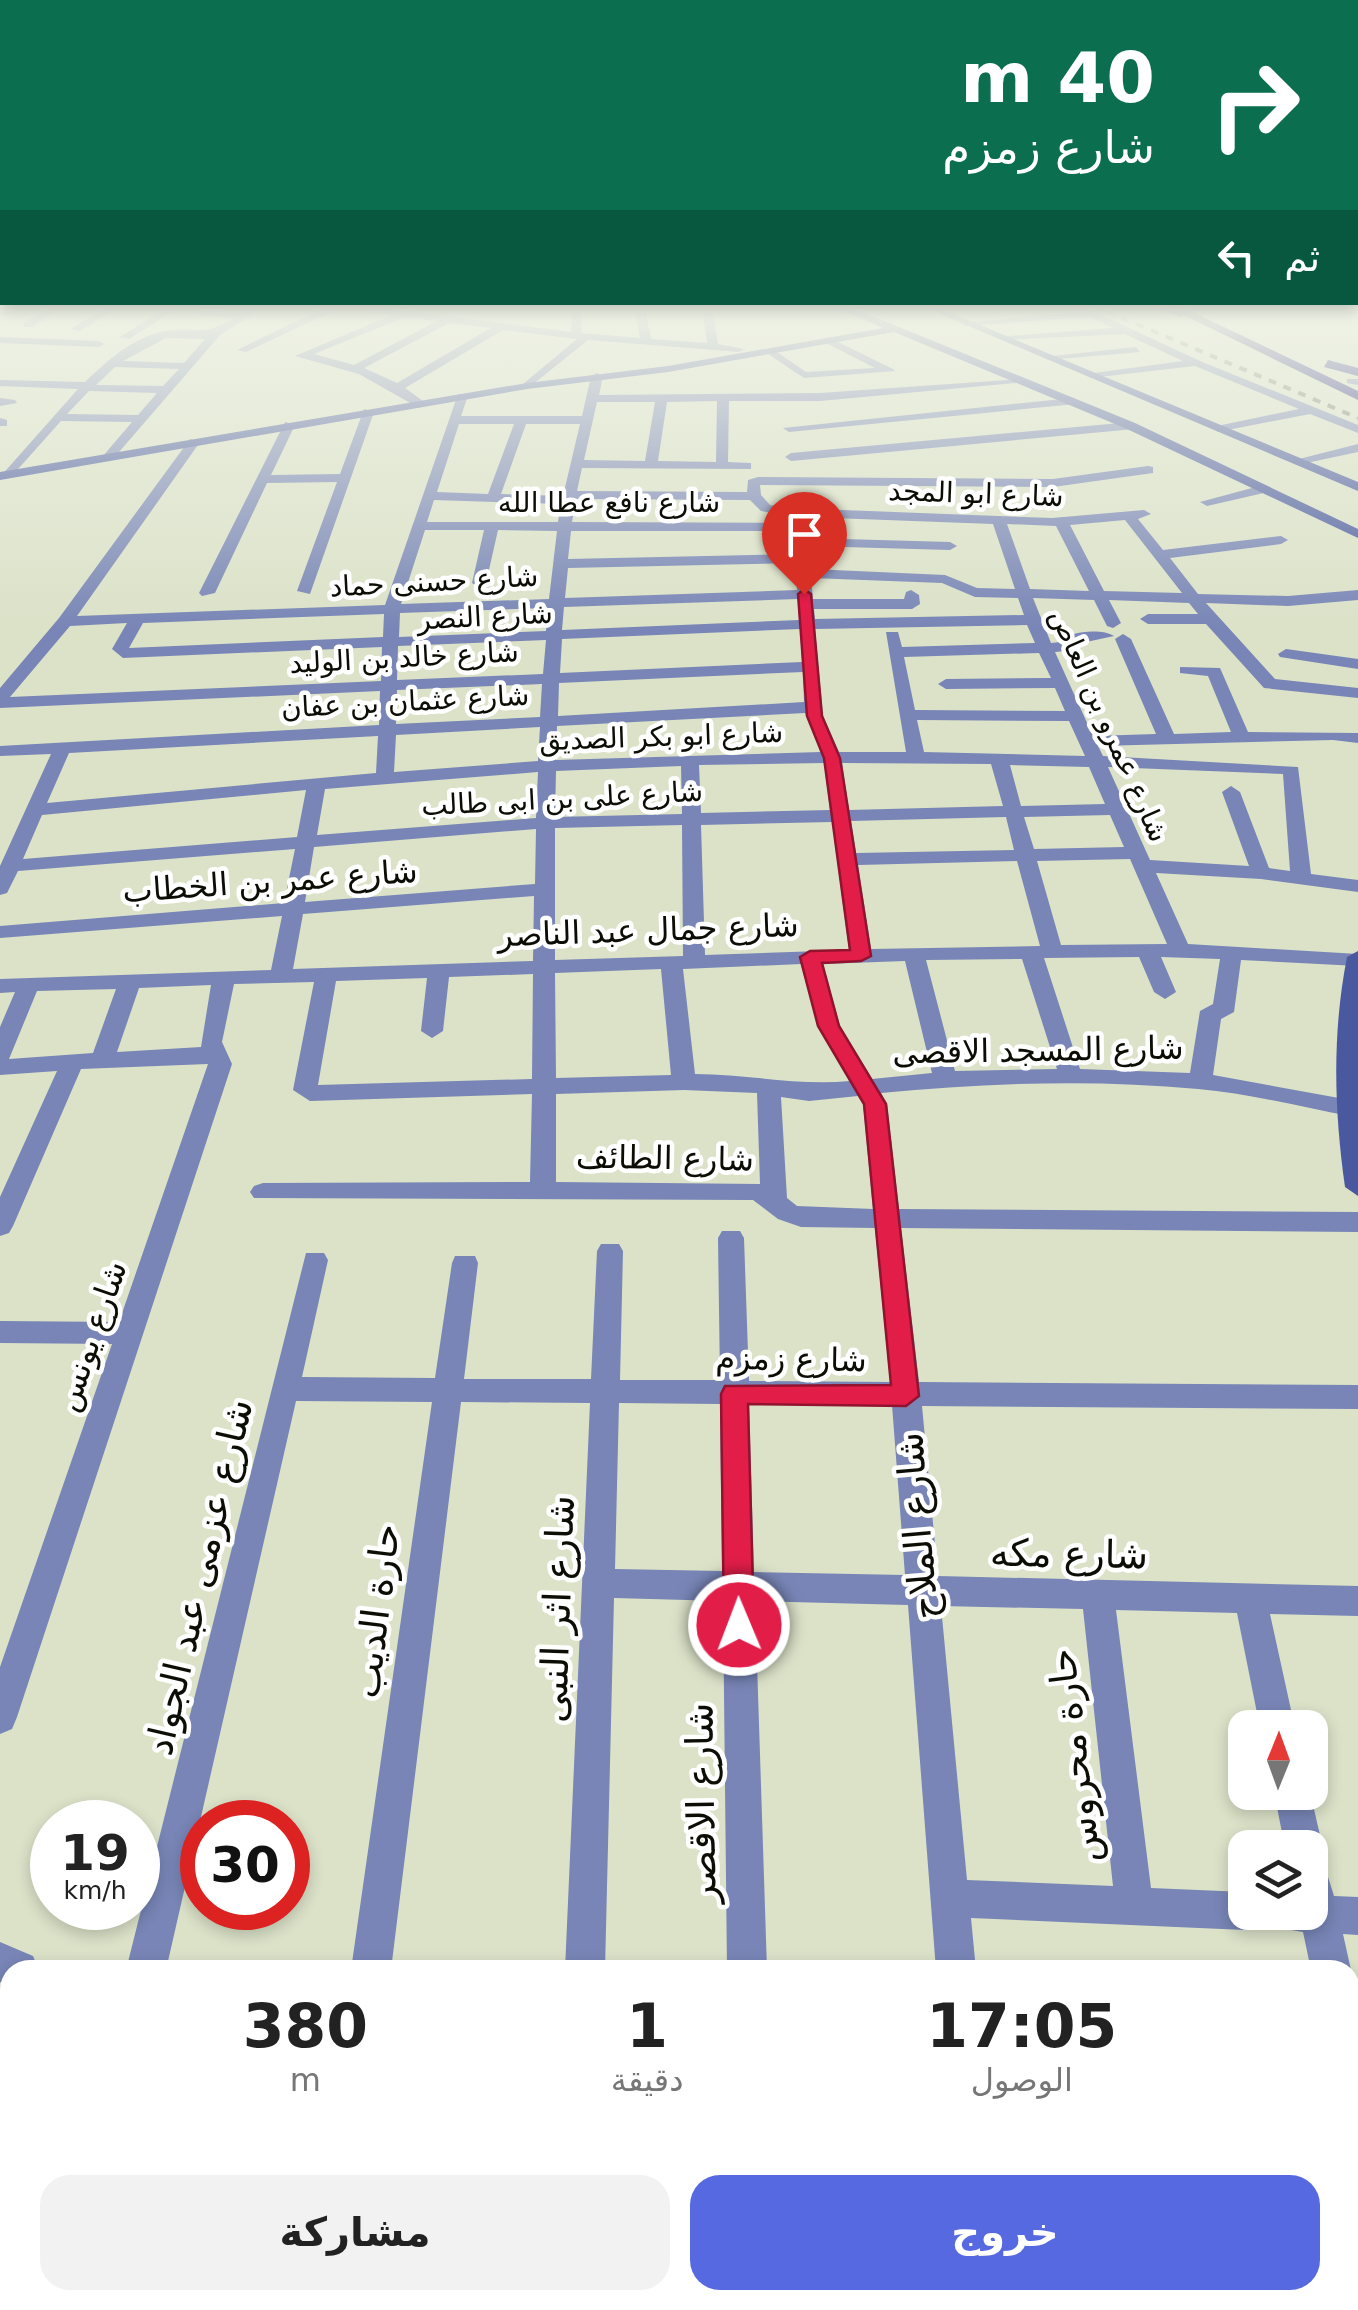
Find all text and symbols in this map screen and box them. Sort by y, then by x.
text: 40 m [960,37,1155,119]
icon: right [1190,40,1320,170]
text: شارع زمزم [942,121,1155,174]
icon: left [1209,230,1264,285]
text: ثم [1284,236,1320,280]
street label: شارع ابو المجد [888,474,1064,513]
street label: شارع نافع عطا الله [498,486,720,519]
pin [762,492,847,595]
icon: arrive [777,507,832,562]
street label: شارع حسنى حماد [329,560,539,603]
street label: شارع النصر [414,596,554,637]
street label: شارع عمرو بن العاص [1043,603,1176,847]
street label: شارع خالد بن الوليد [289,635,520,680]
street label: شارع عثمان بن عفان [280,679,530,724]
street label: شارع ابو بكر الصديق [538,716,784,757]
street label: شارع على بن ابى طالب [420,775,704,822]
street label: شارع عمر بن الخطاب [121,852,419,910]
street label: شارع جمال عبد الناصر [495,906,799,954]
street label: شارع المسجد الاقصى [892,1028,1184,1072]
street label: شارع الطائف [576,1137,754,1179]
street label: شارع يونس [48,1256,134,1416]
street label: شارع زمزم [715,1339,867,1379]
street label: شارع عزمى عبد الجواد [137,1395,262,1760]
street label: شارع الملاح [887,1431,947,1621]
street label: شارع اثر النبى [531,1495,584,1723]
street label: حارة الديب [343,1521,409,1701]
street label: شارع مكه [990,1531,1148,1577]
position arrow [687,1573,791,1677]
street label: حارة محروس [1039,1646,1110,1866]
street label: شارع الاقصر [677,1702,726,1906]
north arrow [1228,1710,1328,1810]
map controls [1228,1710,1328,1930]
speed limit sign: 30 [180,1800,310,1930]
text: 19 [60,1824,130,1882]
button: layers [1228,1830,1328,1930]
text: km/h [63,1876,127,1905]
text: 380 [243,1991,368,2061]
text: 1 [626,1991,668,2061]
text: 17:05 [926,1991,1117,2061]
text: m [290,2061,321,2099]
text: دقيقة [611,2061,683,2099]
text: الوصول [971,2061,1073,2099]
button: مشاركة [40,2175,670,2290]
button: خروج [690,2175,1320,2290]

